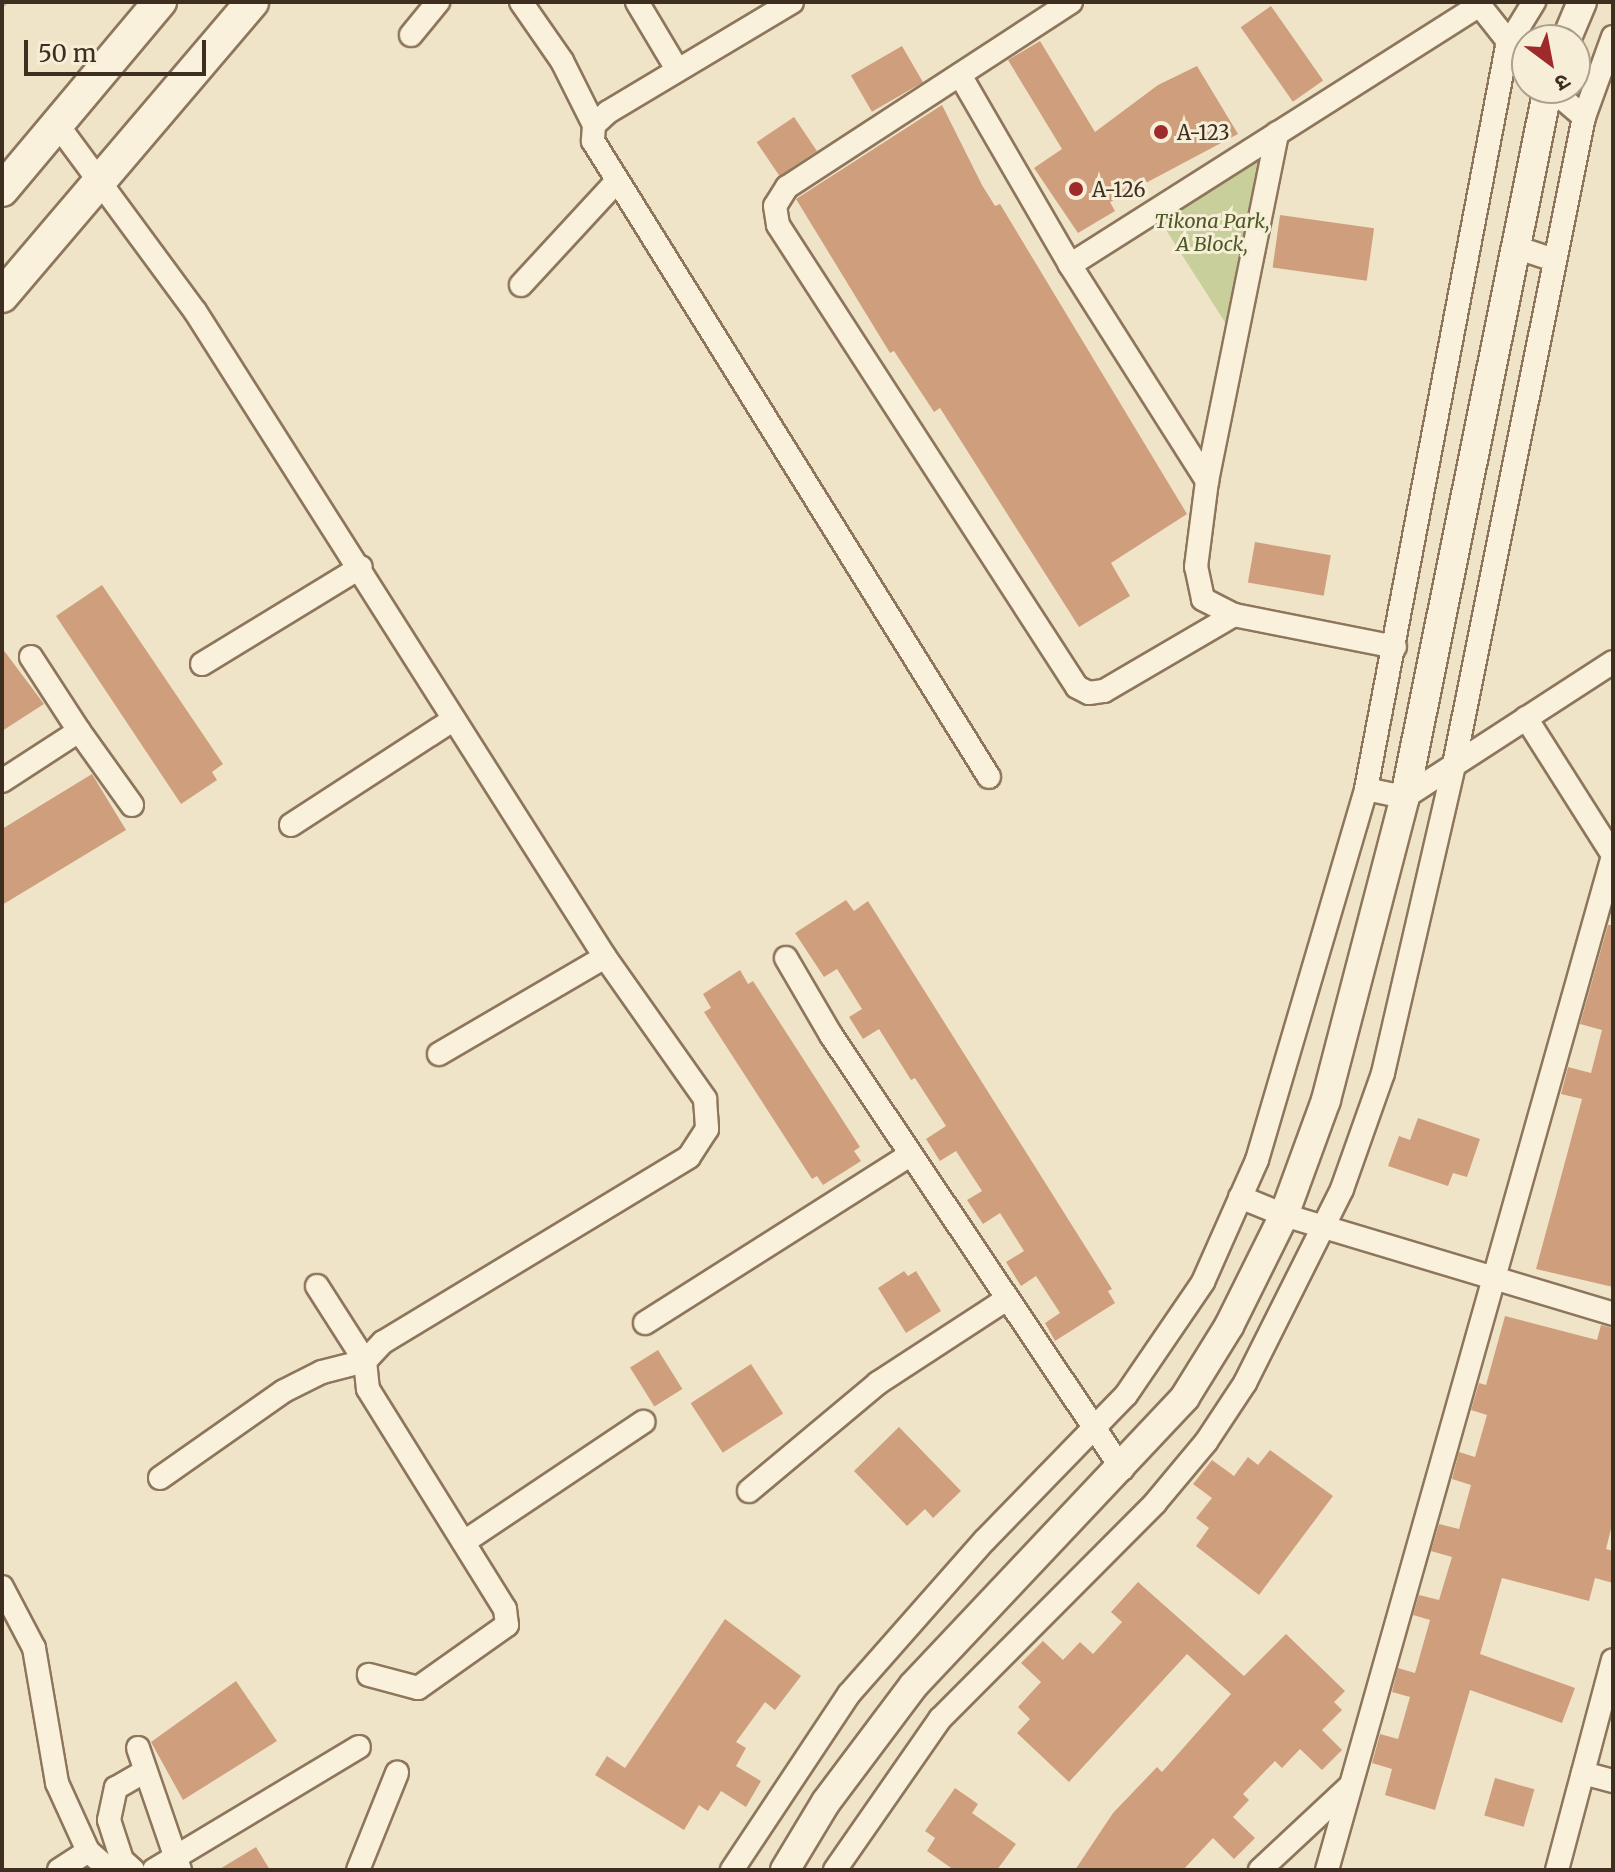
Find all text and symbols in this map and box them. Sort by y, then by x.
scale bar [28,24,210,74]
north arrow [1511,24,1591,104]
text: 50 m [38,38,97,69]
text: उ [1550,67,1576,98]
place label: A-123 [1177,120,1230,144]
marker: A-123 [1152,123,1170,141]
place label: A-126 [1092,177,1145,201]
marker: A-126 [1067,180,1085,198]
park label: Tikona Park, A Block, [1155,208,1269,255]

